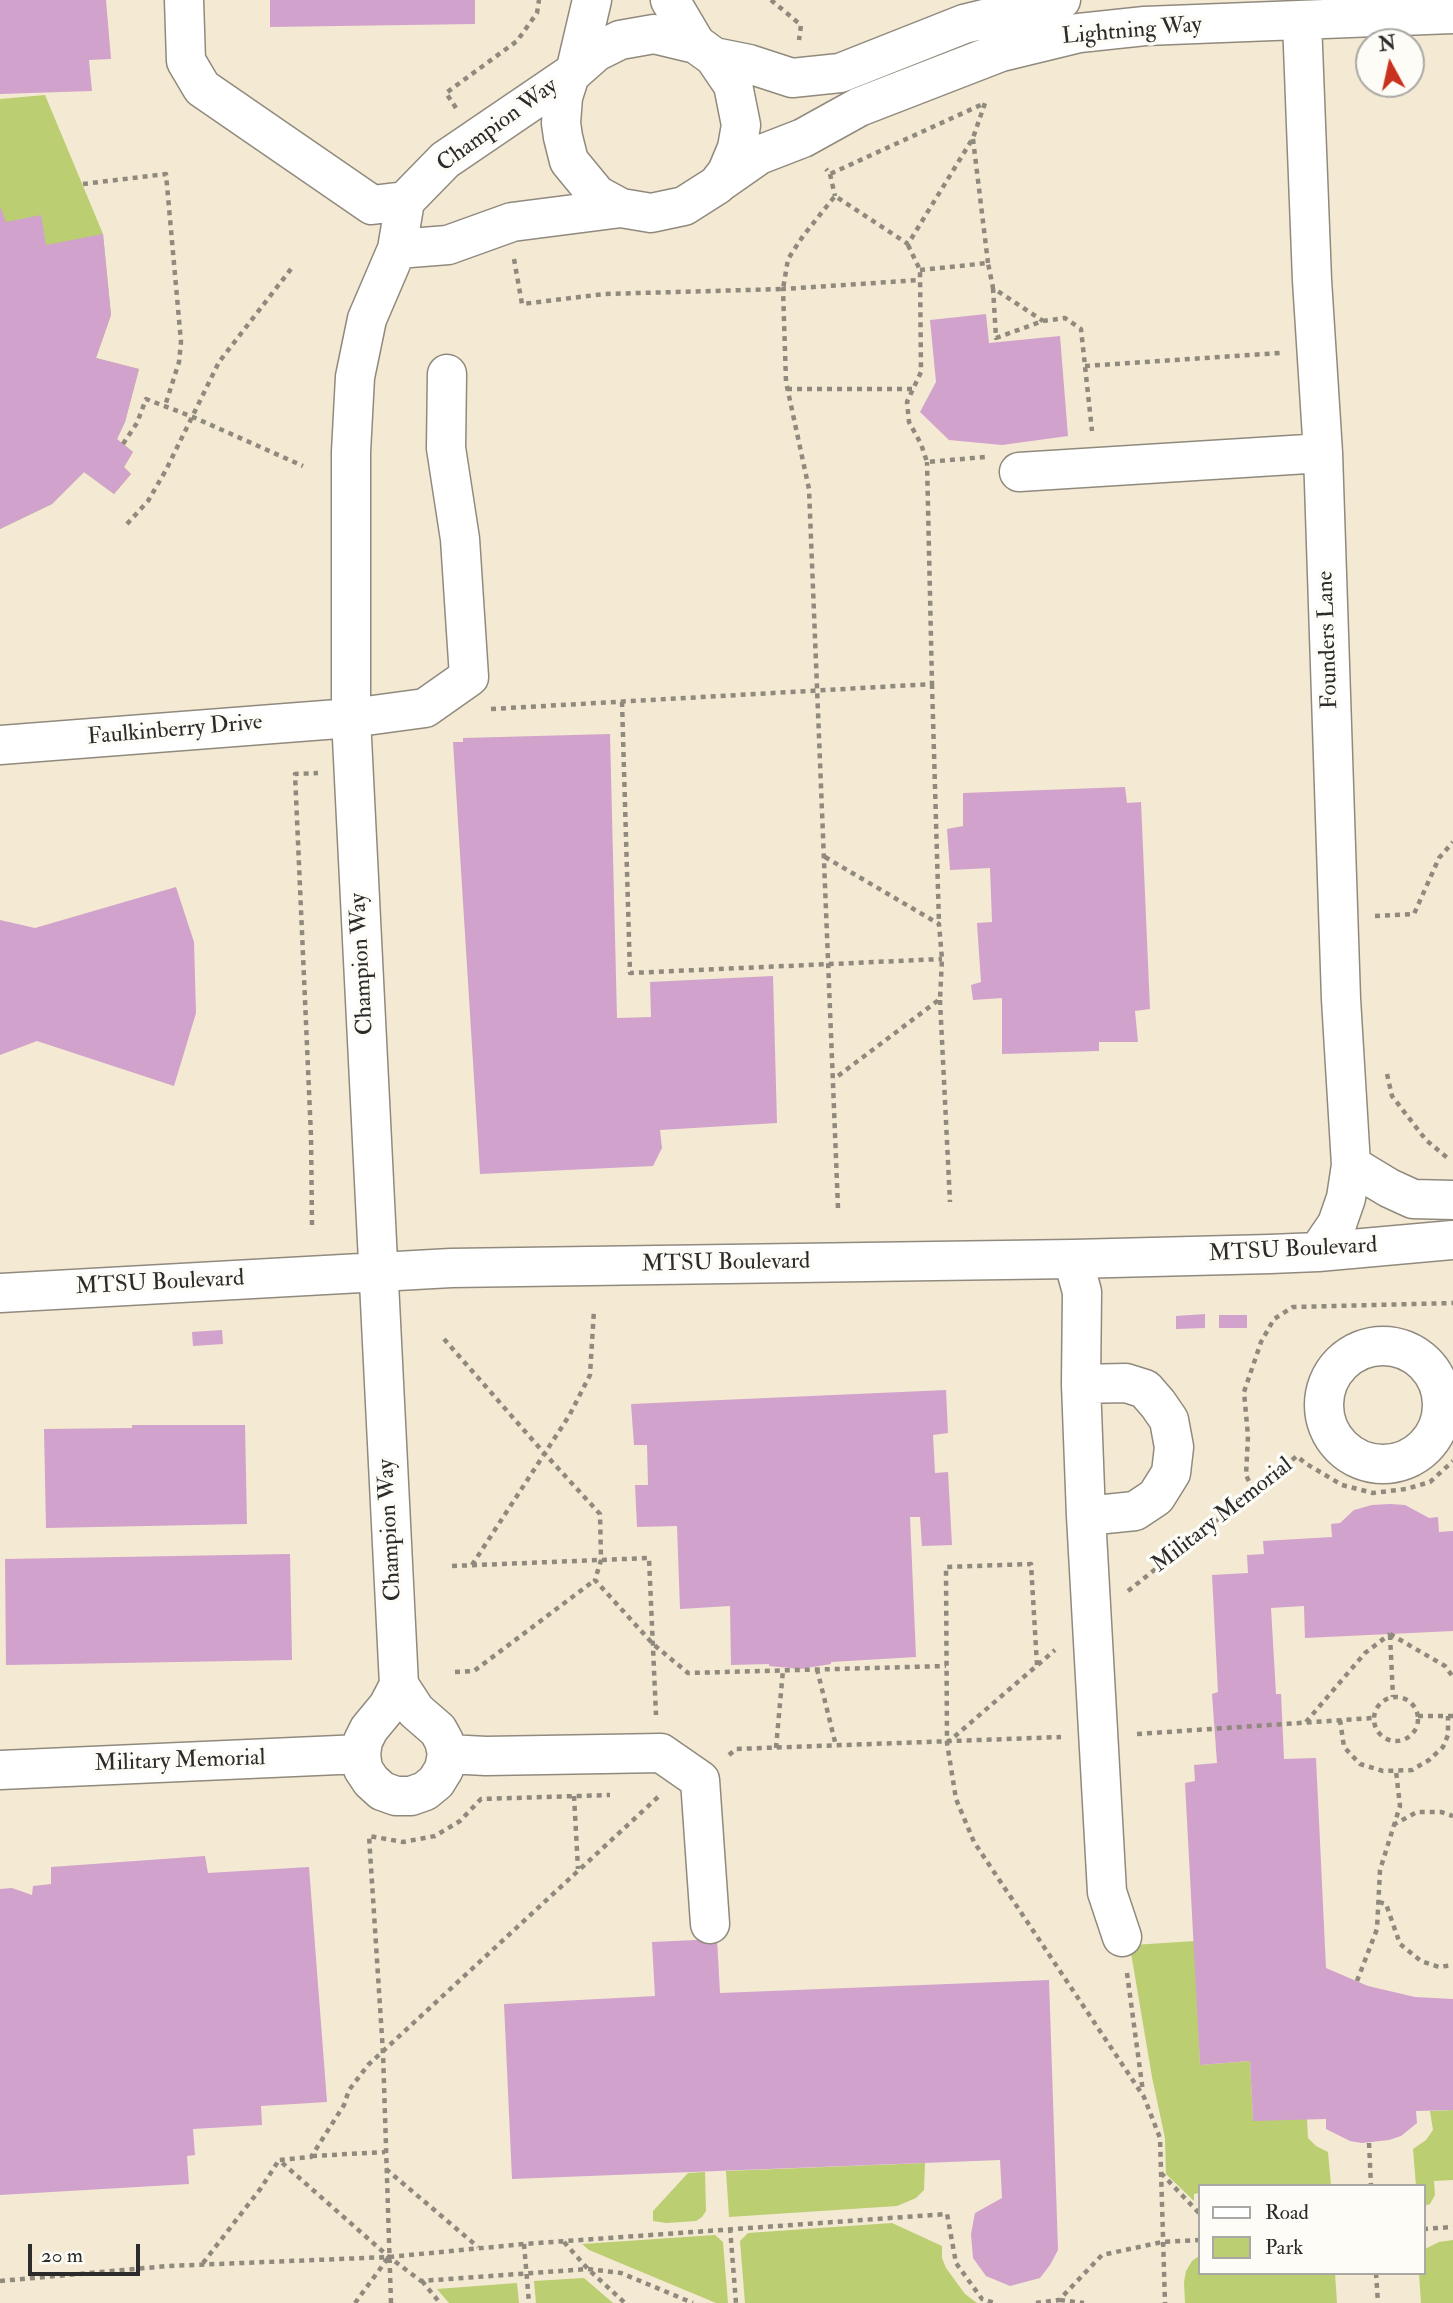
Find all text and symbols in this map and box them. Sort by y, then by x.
street label: Lightning Way [1061,12,1203,52]
north arrow [1355,28,1425,98]
text: N [1377,31,1397,57]
street label: Champion Way [432,73,564,179]
street label: Founders Lane [1313,570,1345,710]
street label: Faulkinberry Drive [86,710,264,752]
street label: Champion Way [345,892,381,1036]
street label: MTSU Boulevard [1208,1233,1378,1269]
street label: MTSU Boulevard [641,1249,811,1279]
street label: MTSU Boulevard [75,1266,245,1302]
street label: Military Memorial [1147,1452,1299,1580]
street label: Champion Way [373,1458,409,1602]
street label: Military Memorial [94,1745,266,1779]
legend [1198,2184,1425,2275]
text: Road [1265,2199,1309,2226]
scale bar [32,2230,144,2274]
text: Park [1265,2234,1303,2261]
text: 20 m [41,2242,83,2269]

